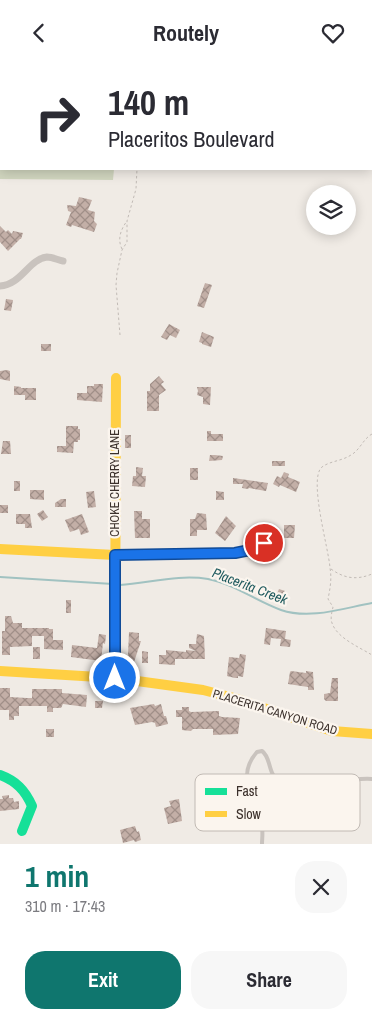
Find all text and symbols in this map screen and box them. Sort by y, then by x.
text: Routely [153,18,219,48]
icon: back [25,19,53,47]
icon: heart [319,19,347,47]
text: 140 m [108,79,189,126]
icon: right [25,85,90,150]
text: Placeritos Boulevard [108,124,274,154]
map controls [306,185,356,235]
button: layers [306,185,356,235]
street label: CHOKE CHERRY LANE [107,429,123,537]
pin [243,522,285,564]
icon: arrive [250,529,278,557]
water label: Placerita Creek [210,563,291,609]
position arrow [88,651,140,703]
street label: PLACERITA CANYON ROAD [211,685,339,739]
legend [195,774,360,831]
text: Fast [236,782,258,800]
text: Slow [236,805,262,823]
text: 1 min [25,856,89,896]
button: close [295,861,347,913]
text: 310 m · 17:43 [25,895,105,917]
button: Exit [25,951,181,1009]
button: Share [191,951,347,1009]

